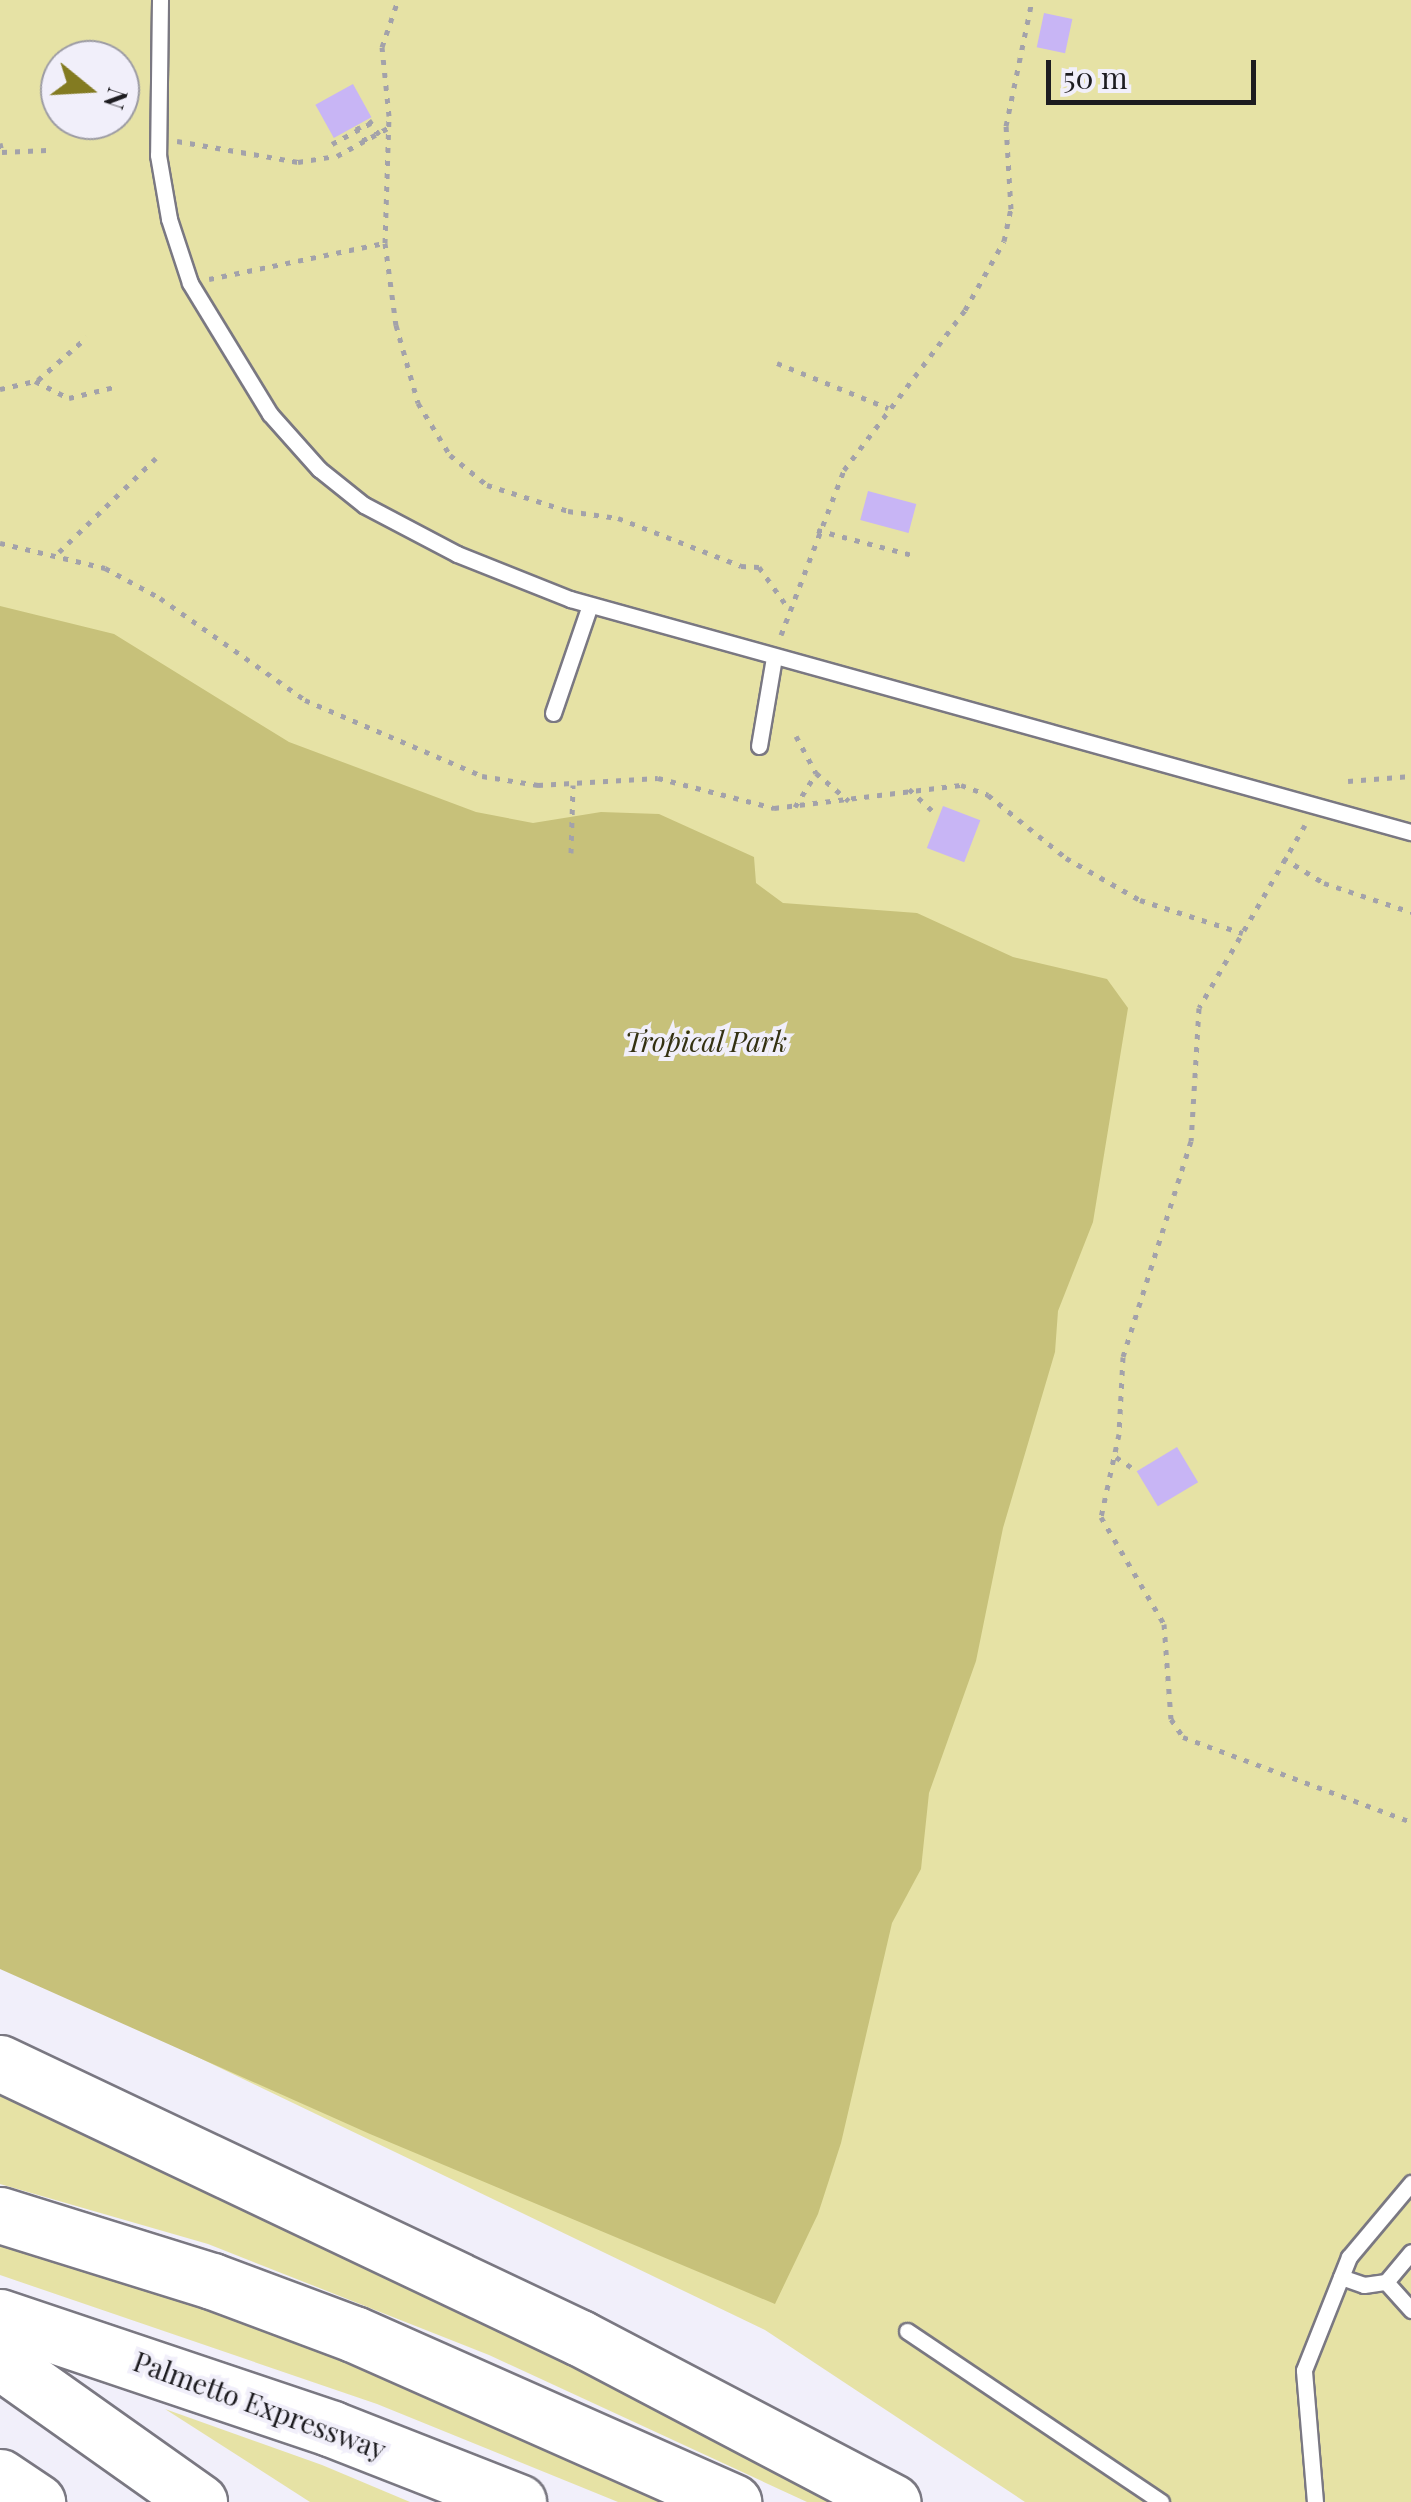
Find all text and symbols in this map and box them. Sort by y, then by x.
north arrow [40,40,140,140]
scale bar [1051,40,1261,102]
text: 50 m [1063,57,1128,97]
text: N [96,83,138,114]
park label: Tropical Park [624,1024,788,1058]
street label: Palmetto Expressway [129,2344,391,2466]

